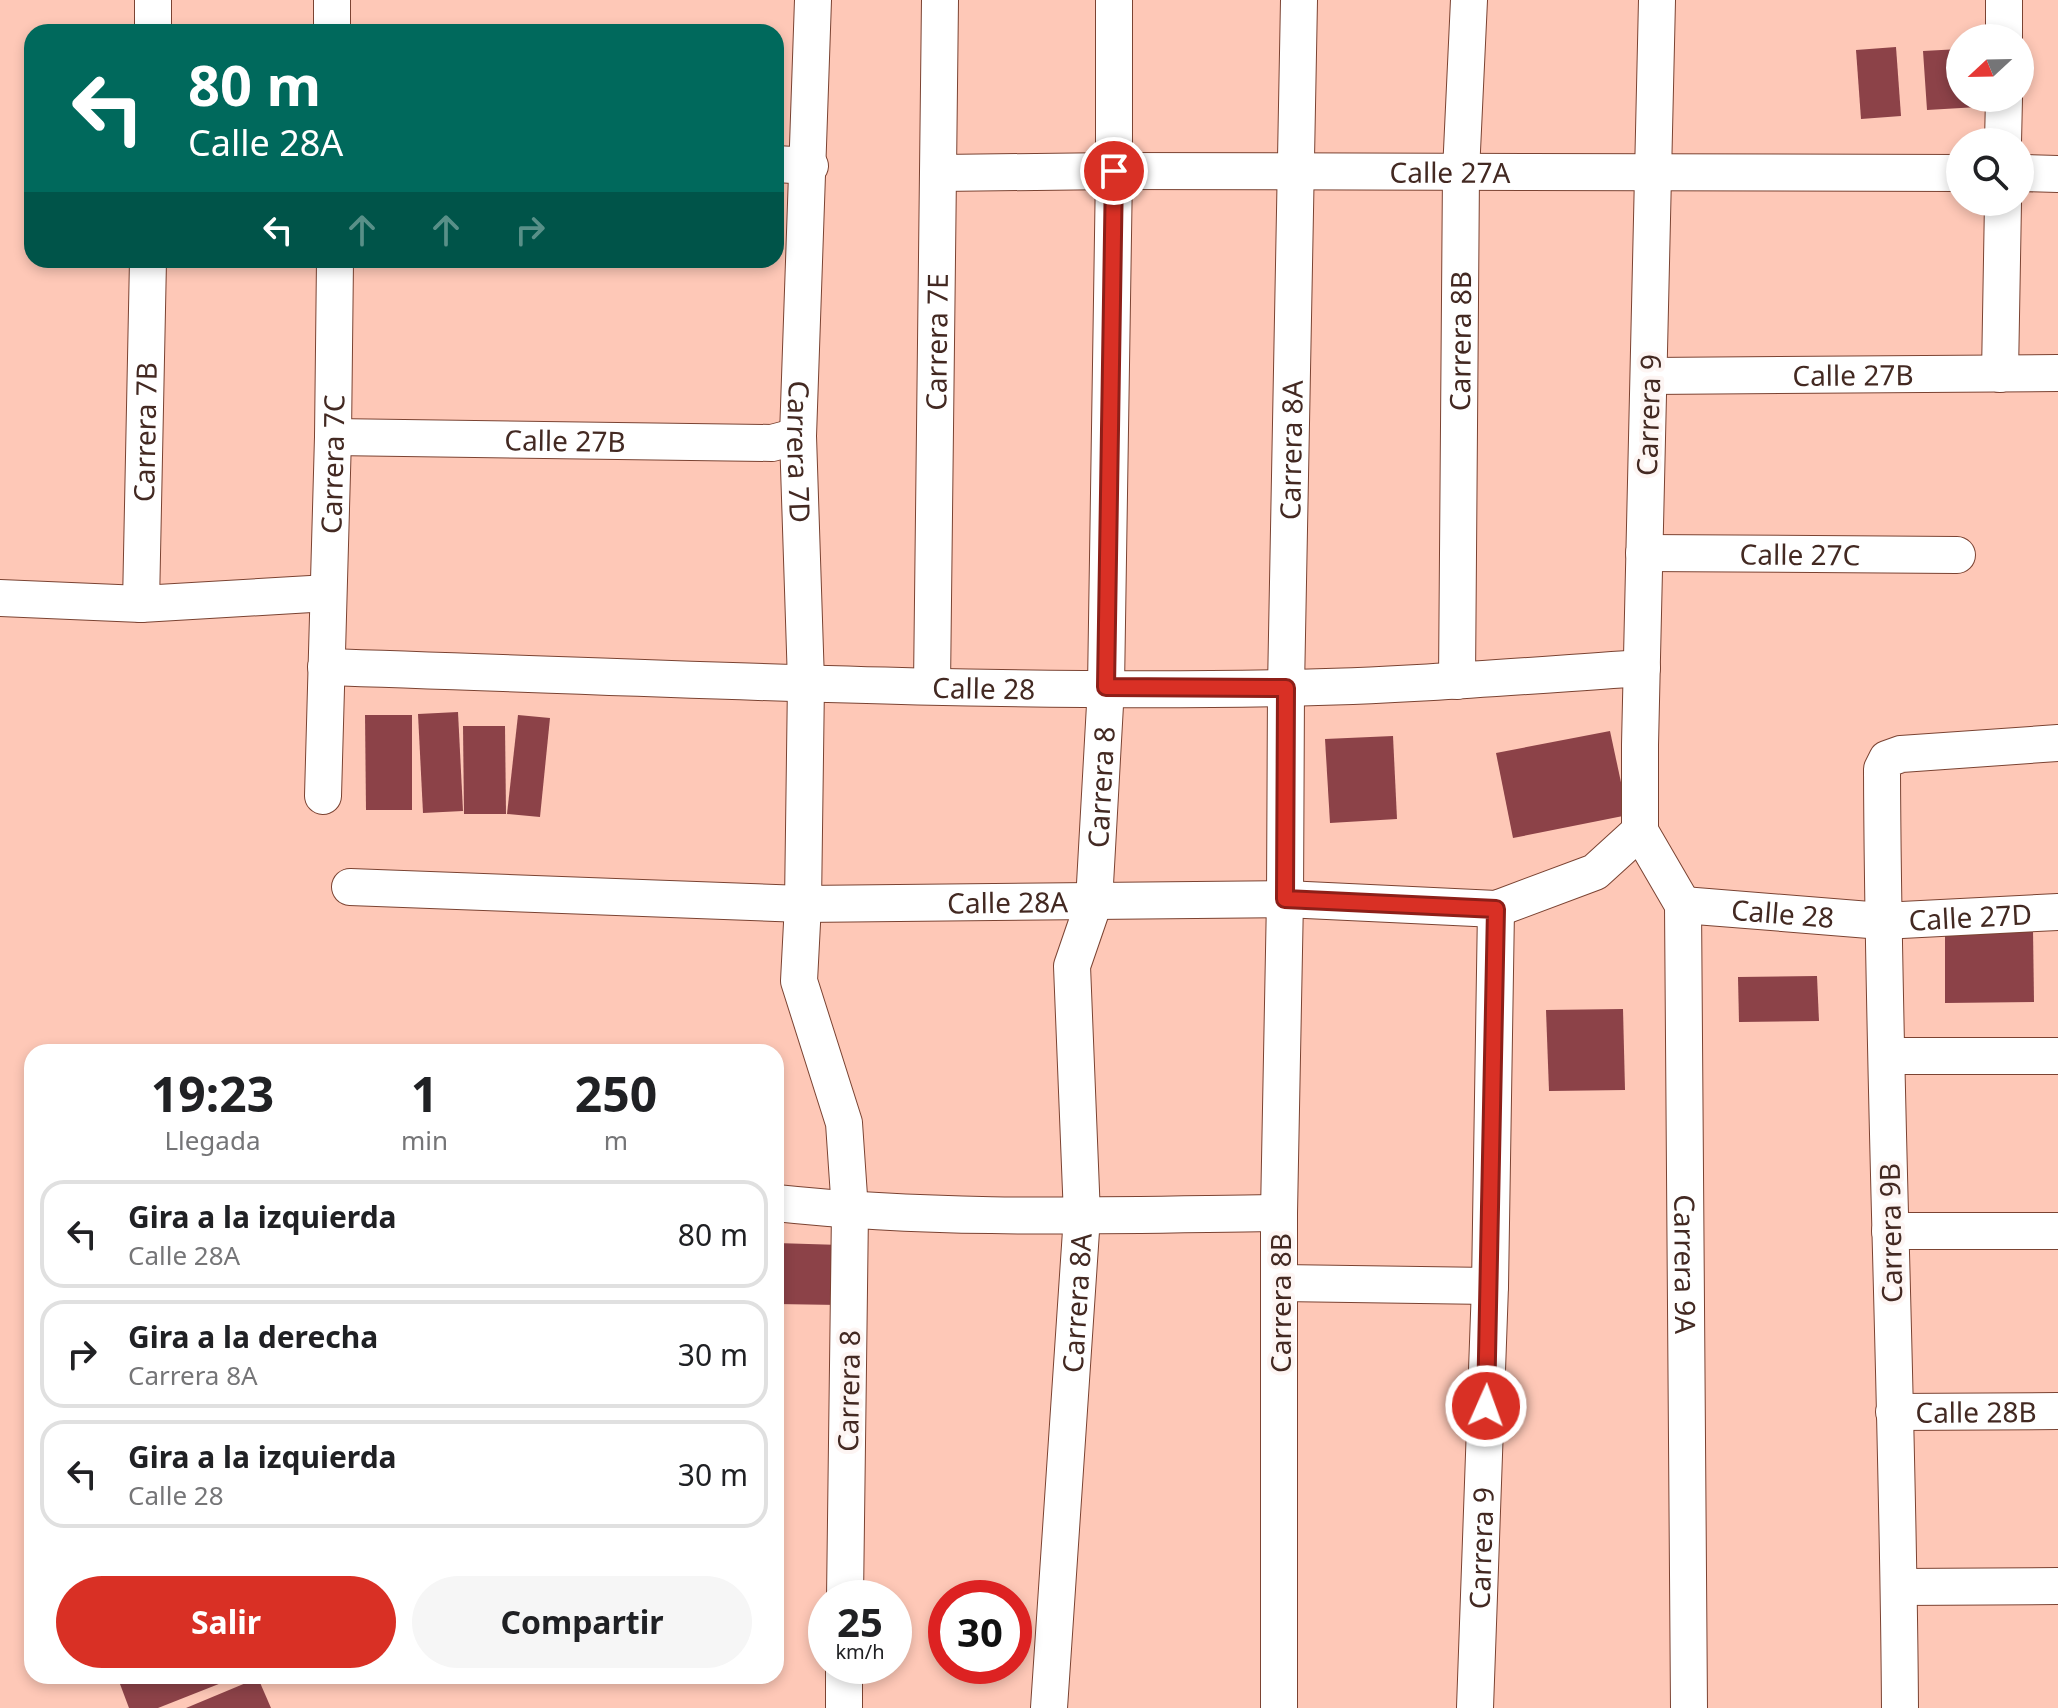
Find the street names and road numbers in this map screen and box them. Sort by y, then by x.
street label: Calle 27A [1389,153,1511,191]
street label: Carrera 8B [1440,271,1479,411]
street label: Carrera 7E [916,273,956,411]
street label: Carrera 9 [1627,353,1669,477]
street label: Calle 27B [1792,355,1914,394]
street label: Carrera 7B [124,362,165,502]
street label: Carrera 7D [779,380,820,523]
street label: Carrera 8A [1270,380,1311,520]
street label: Carrera 7C [311,394,352,534]
street label: Calle 27B [504,420,626,460]
street label: Calle 27C [1740,535,1860,573]
street label: Calle 28 [932,668,1035,708]
street label: Carrera 8 [1078,725,1123,849]
street label: Calle 28A [947,882,1068,922]
street label: Calle 28 [1730,890,1836,936]
street label: Calle 27D [1908,894,2033,939]
street label: Carrera 9B [1870,1163,1910,1303]
street label: Carrera 9A [1666,1194,1705,1334]
street label: Carrera 8A [1053,1232,1100,1374]
street label: Carrera 8B [1261,1233,1299,1373]
street label: Carrera 8 [828,1330,868,1452]
street label: Calle 28B [1915,1392,2037,1431]
street label: Carrera 9 [1460,1487,1502,1610]

